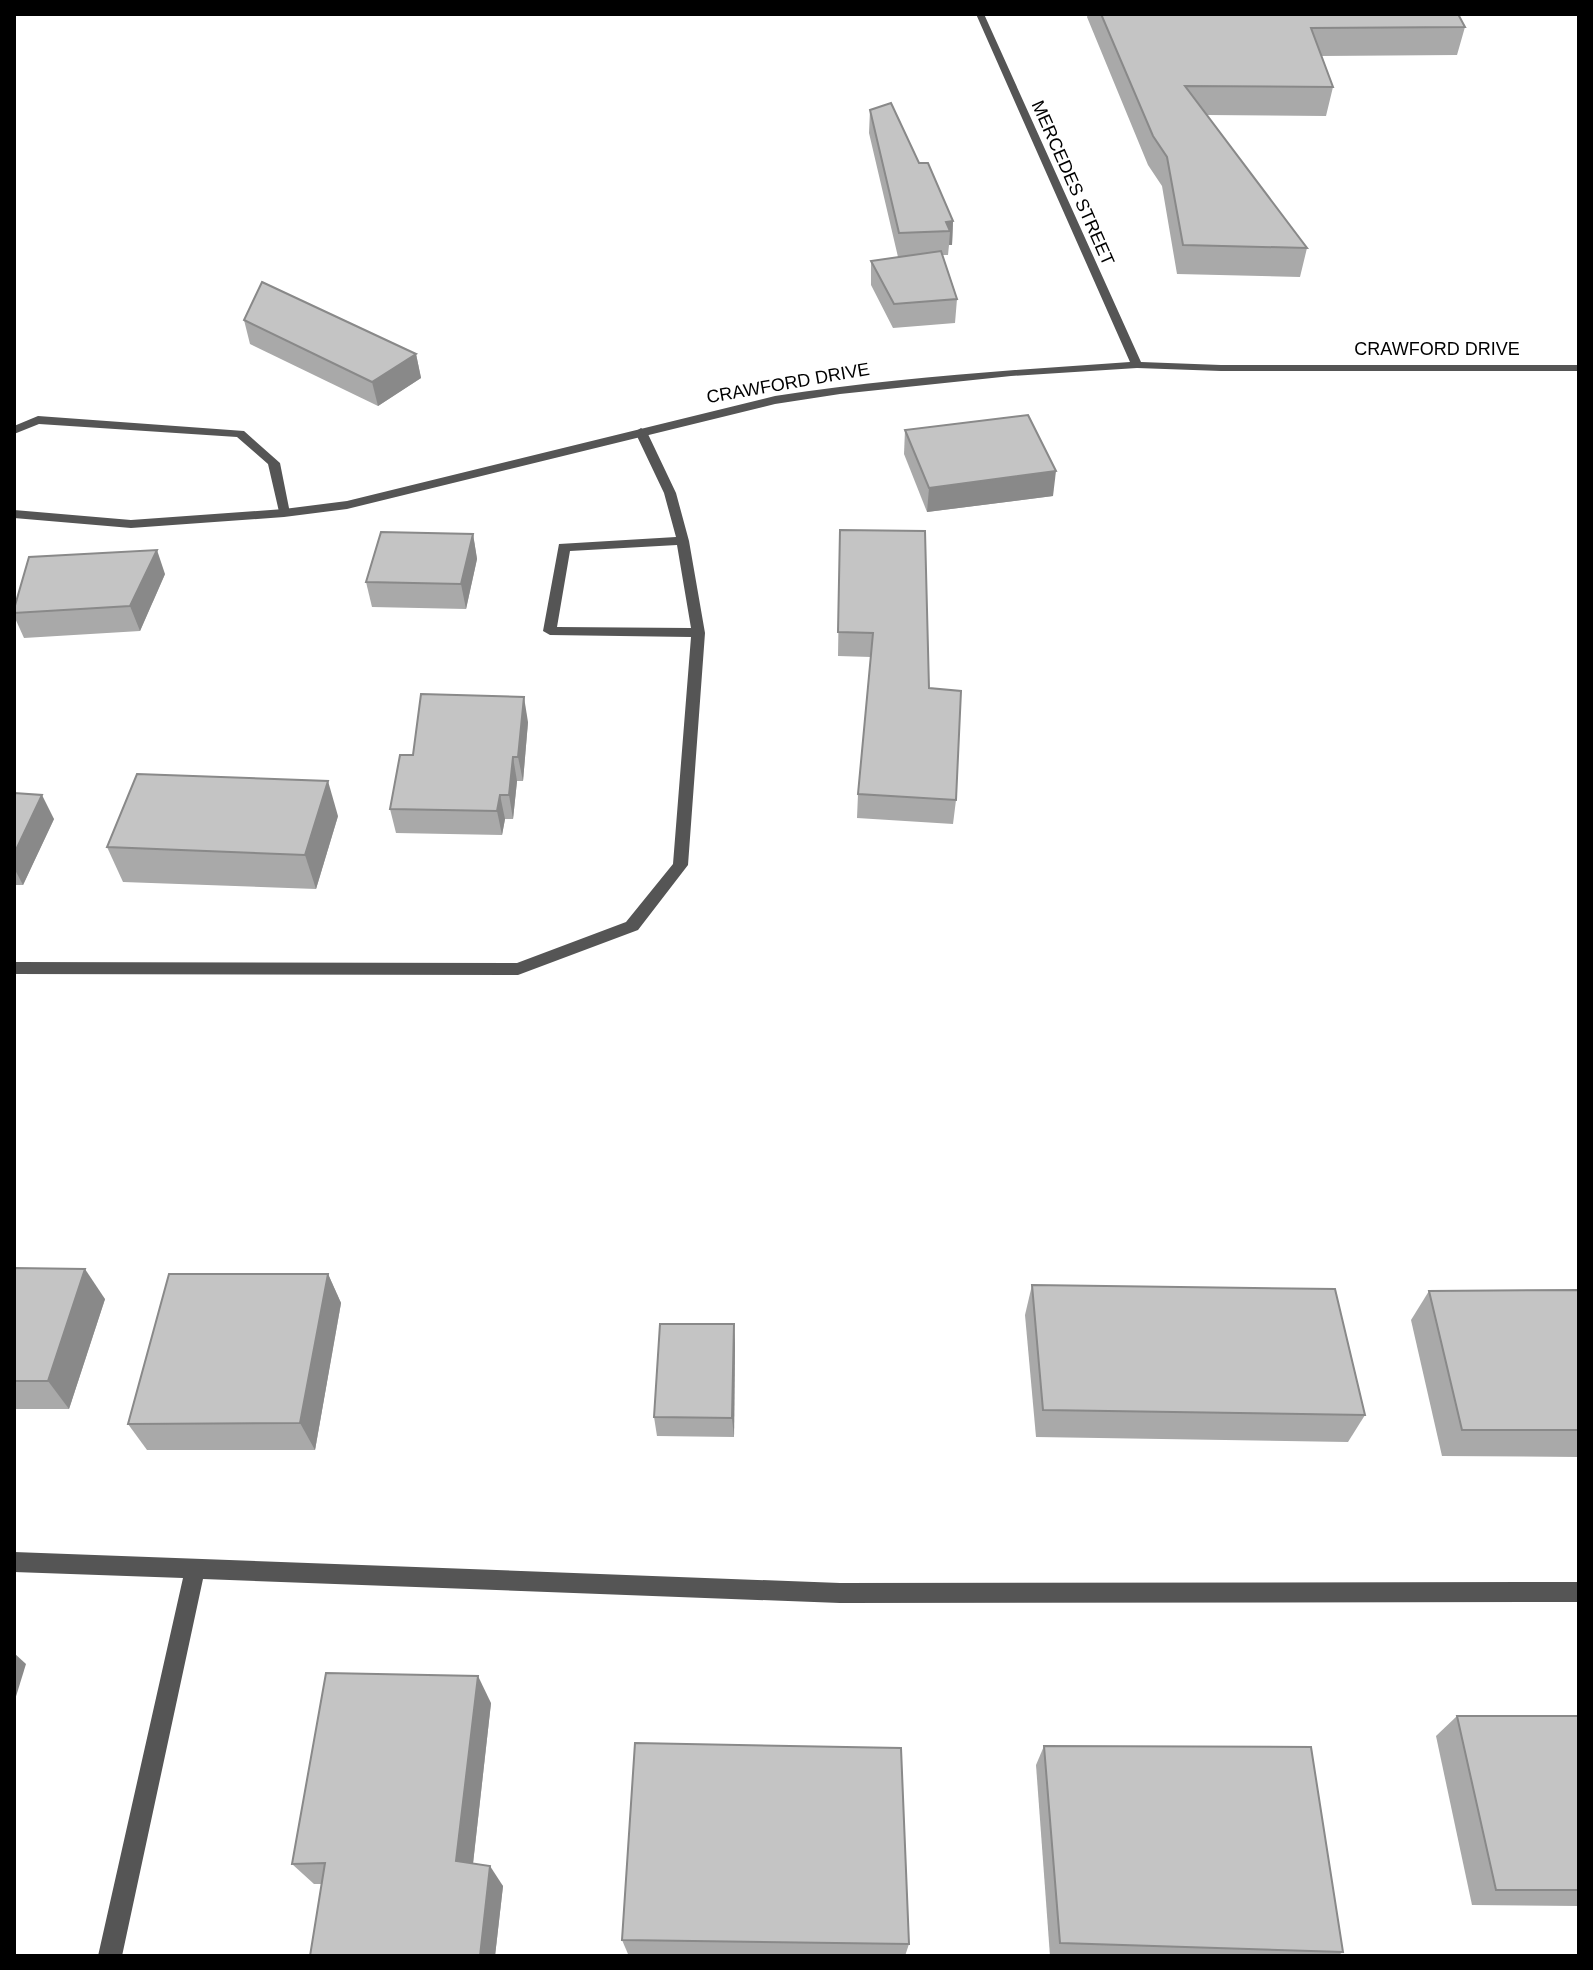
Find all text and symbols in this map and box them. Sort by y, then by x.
street label: MERCEDES STREET [1028,98,1118,268]
street label: CRAWFORD DRIVE [1354,339,1520,359]
street label: CRAWFORD DRIVE [705,359,871,407]

